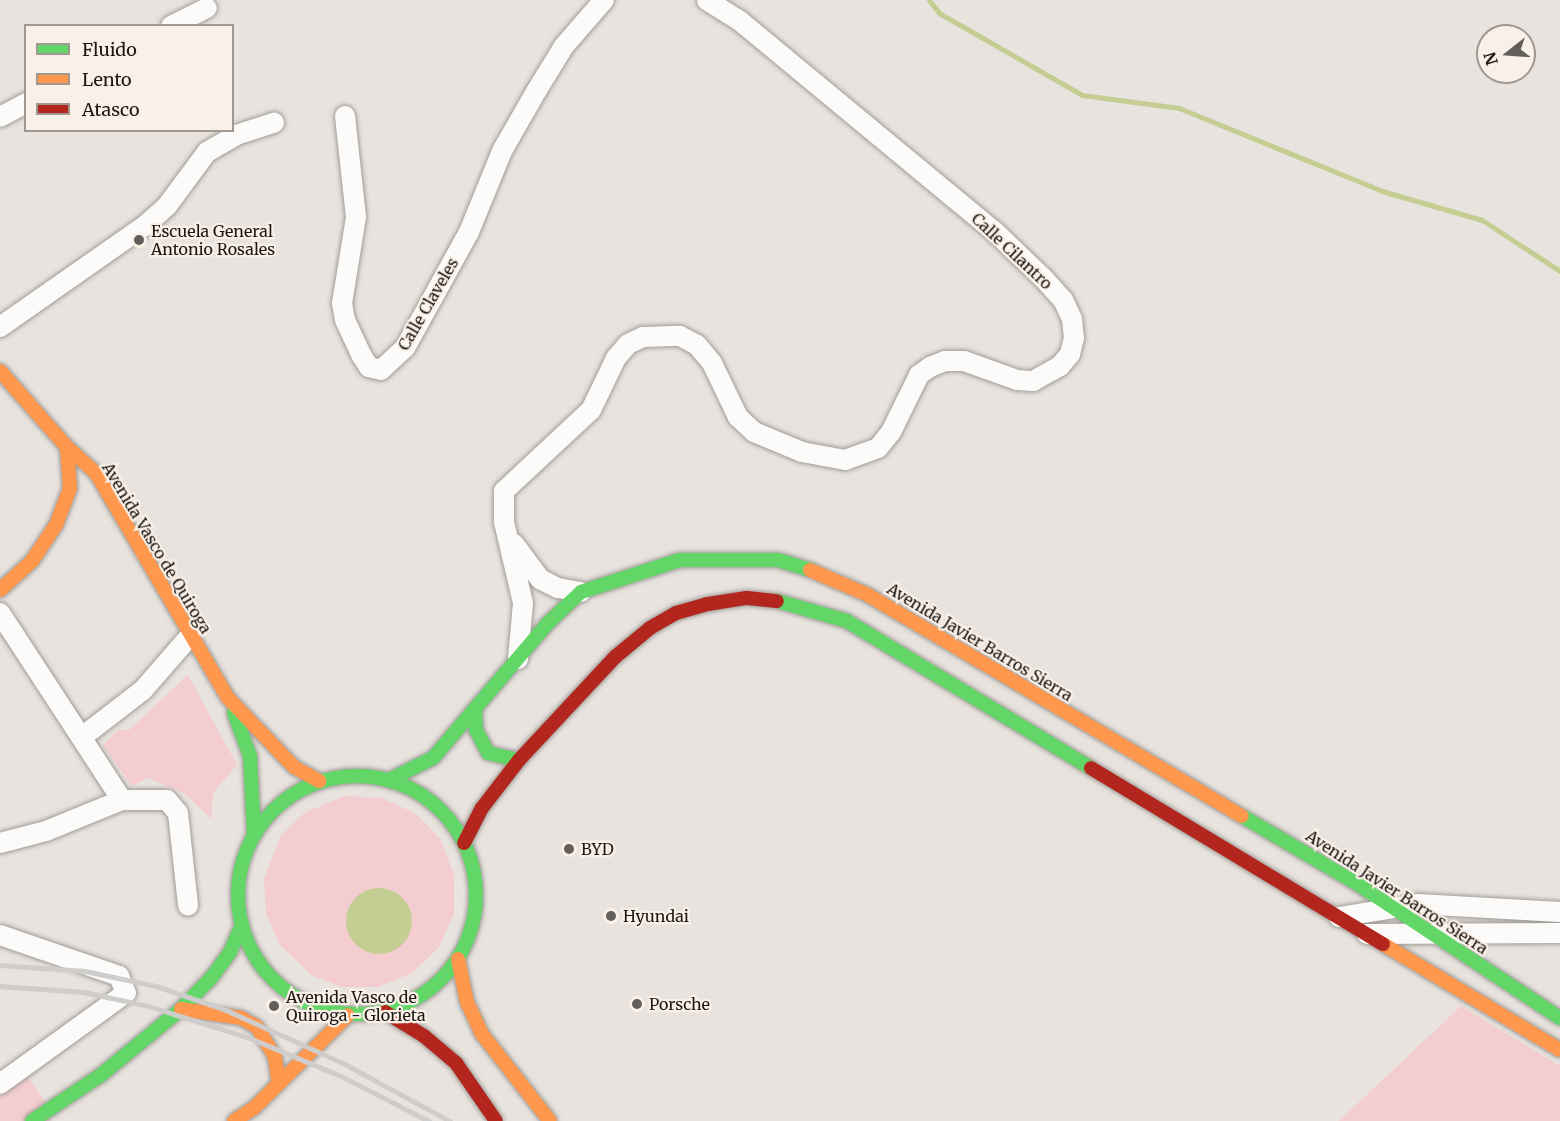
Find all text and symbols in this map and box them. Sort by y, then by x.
legend [24,24,234,132]
north arrow [1476,24,1536,84]
text: Fluido [82,38,137,61]
text: N [1479,50,1502,68]
text: Lento [82,68,132,91]
text: Atasco [82,98,140,121]
street label: Calle Cilantro [968,209,1056,293]
place label: Escuela General Antonio Rosales [151,221,275,259]
marker: Escuela General Antonio Rosales [132,233,146,247]
street label: Calle Claveles [394,254,462,354]
street label: Avenida Vasco de Quiroga [98,459,216,637]
street label: Avenida Javier Barros Sierra [884,579,1076,705]
street label: Avenida Javier Barros Sierra [1302,826,1492,958]
place label: BYD [581,839,614,859]
marker: BYD [562,842,576,856]
place label: Hyundai [623,906,689,926]
marker: Hyundai [604,909,618,923]
place label: Avenida Vasco de Quiroga - Glorieta [286,987,426,1025]
place label: Porsche [649,994,710,1014]
marker: Porsche [630,997,644,1011]
marker: Avenida Vasco de Quiroga - Glorieta [267,999,281,1013]

